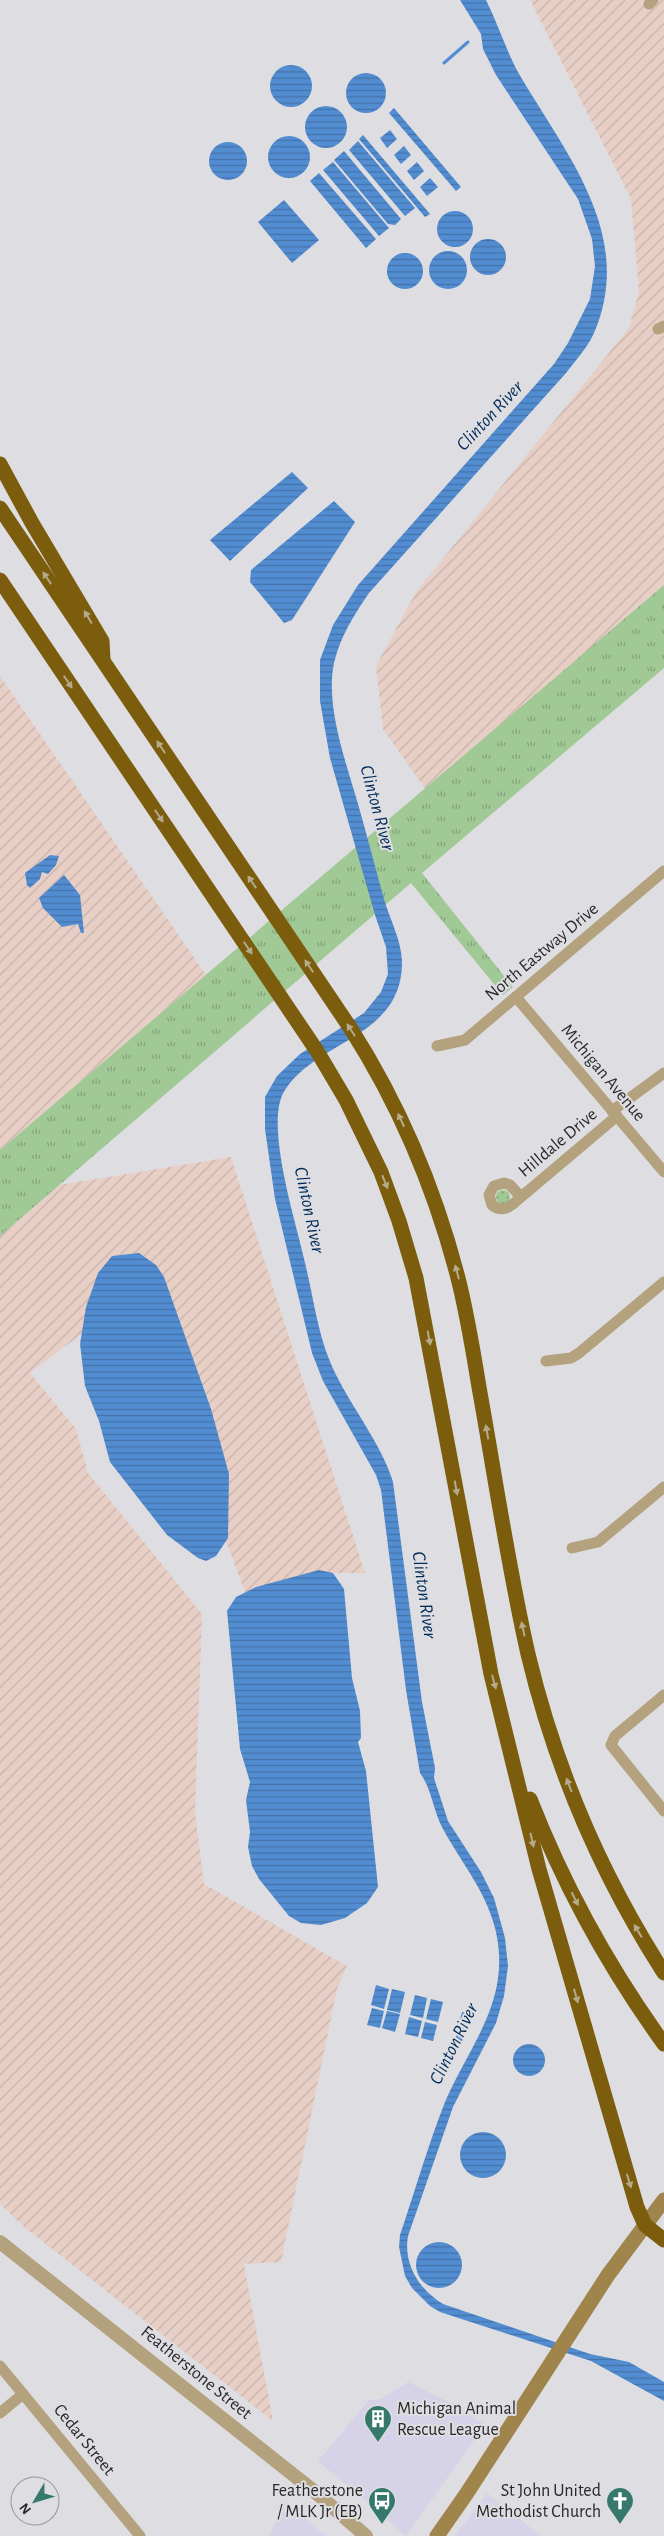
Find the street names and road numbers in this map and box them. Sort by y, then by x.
street label: North Eastway Drive [482,900,602,1004]
street label: Michigan Avenue [557,1021,649,1125]
street label: Hilldale Drive [515,1105,601,1181]
street label: Featherstone Street [137,2323,255,2423]
street label: Cedar Street [50,2401,118,2479]

